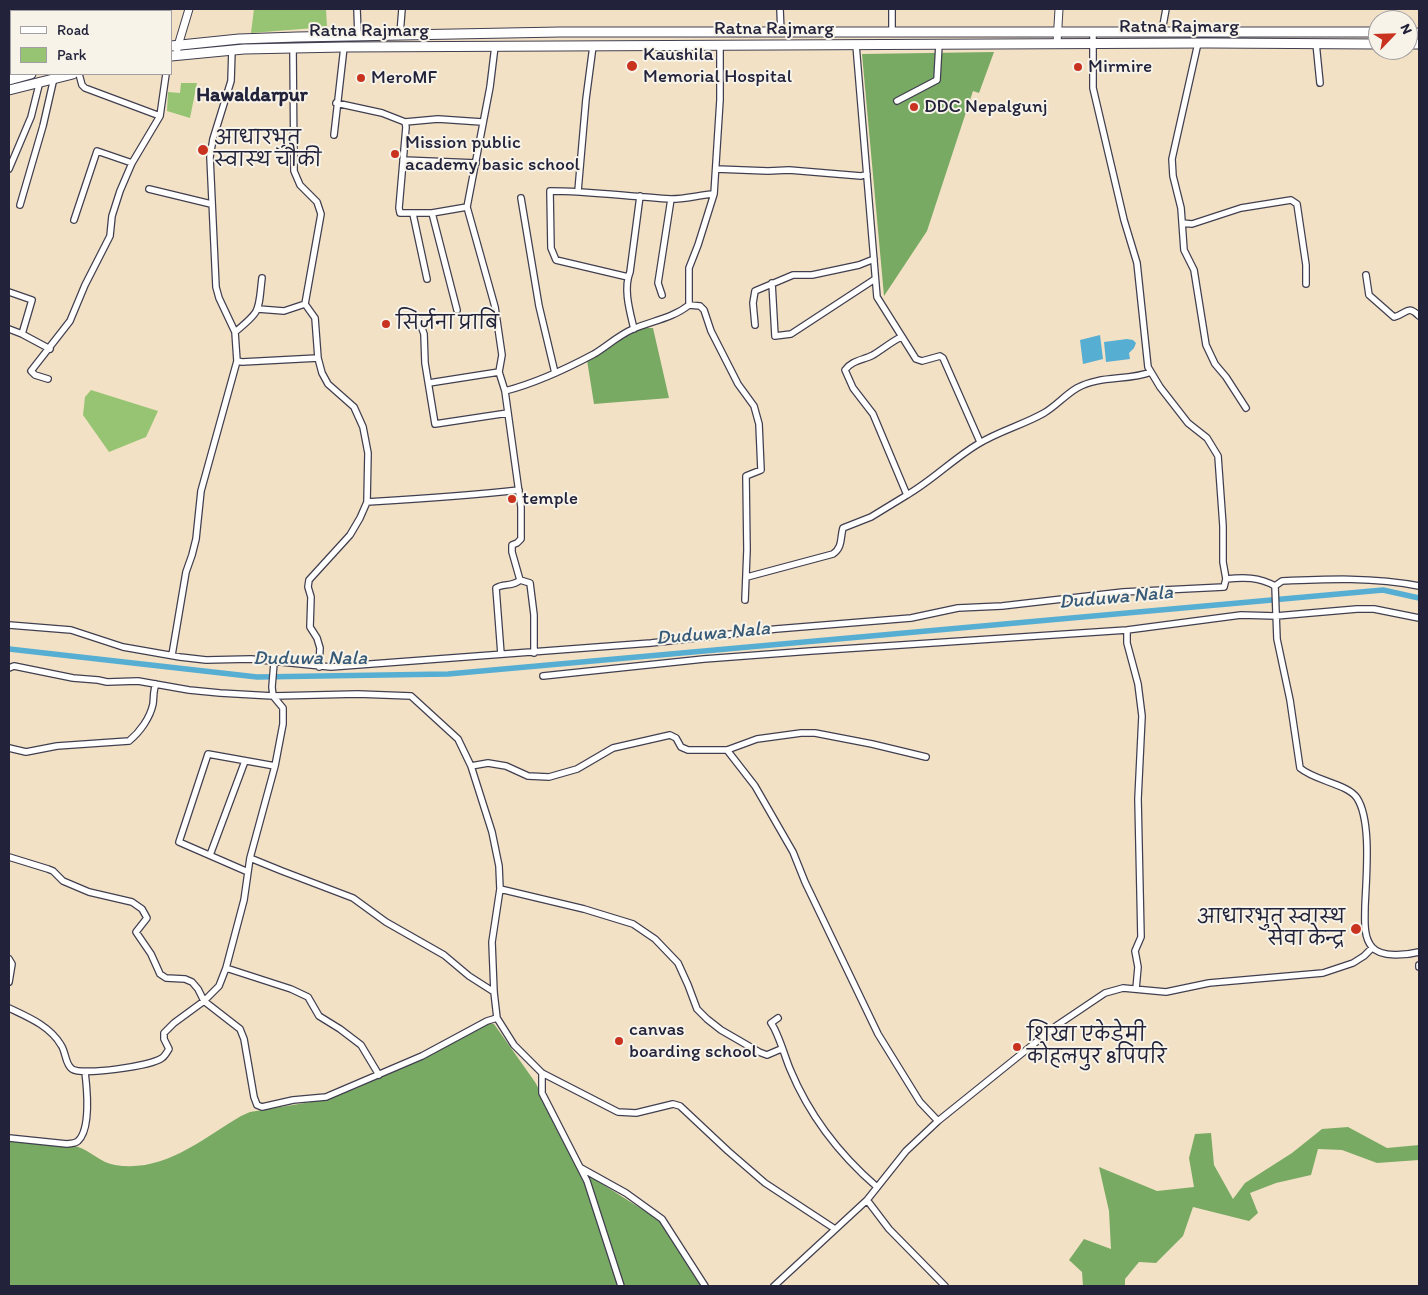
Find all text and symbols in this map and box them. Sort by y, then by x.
legend [10,10,172,75]
north arrow [1368,10,1418,60]
street label: Ratna Rajmarg [1119,16,1239,38]
street label: Ratna Rajmarg [714,18,834,40]
street label: Ratna Rajmarg [309,20,429,42]
text: Road [57,21,89,39]
text: N [1397,21,1416,37]
place label: Kaushila Memorial Hospital [643,44,792,88]
text: Park [57,46,87,64]
place label: Mirmire [1088,56,1152,78]
marker: Kaushila Memorial Hospital [625,59,639,73]
marker: Mirmire [1072,61,1084,73]
place label: MeroMF [371,67,437,89]
marker: MeroMF [355,72,367,84]
district label: Hawaldarpur [196,84,308,108]
place label: DDC Nepalgunj [924,96,1047,118]
marker: DDC Nepalgunj [908,101,920,113]
place label: आधारभुत स्वास्थ चौकी [214,128,321,172]
place label: Mission public academy basic school [405,132,580,176]
marker: आधारभुत स्वास्थ चौकी [196,143,210,157]
marker: Mission public academy basic school [389,148,401,160]
place label: सिर्जना प्राबि [396,313,499,335]
marker: सिर्जना प्राबि [380,318,392,330]
place label: temple [522,488,578,510]
marker: temple [506,493,518,505]
water label: Duduwa Nala [1058,581,1174,615]
water label: Duduwa Nala [655,617,771,651]
water label: Duduwa Nala [253,647,367,671]
place label: आधारभुत स्वास्थ सेवा केन्द्र [1197,907,1345,951]
marker: आधारभुत स्वास्थ सेवा केन्द्र [1349,922,1363,936]
place label: canvas boarding school [629,1019,757,1063]
place label: शिखा एकेडेमी कोहलपुर 8पिपरि [1027,1025,1167,1069]
marker: canvas boarding school [613,1035,625,1047]
marker: शिखा एकेडेमी कोहलपुर 8पिपरि [1011,1041,1023,1053]

